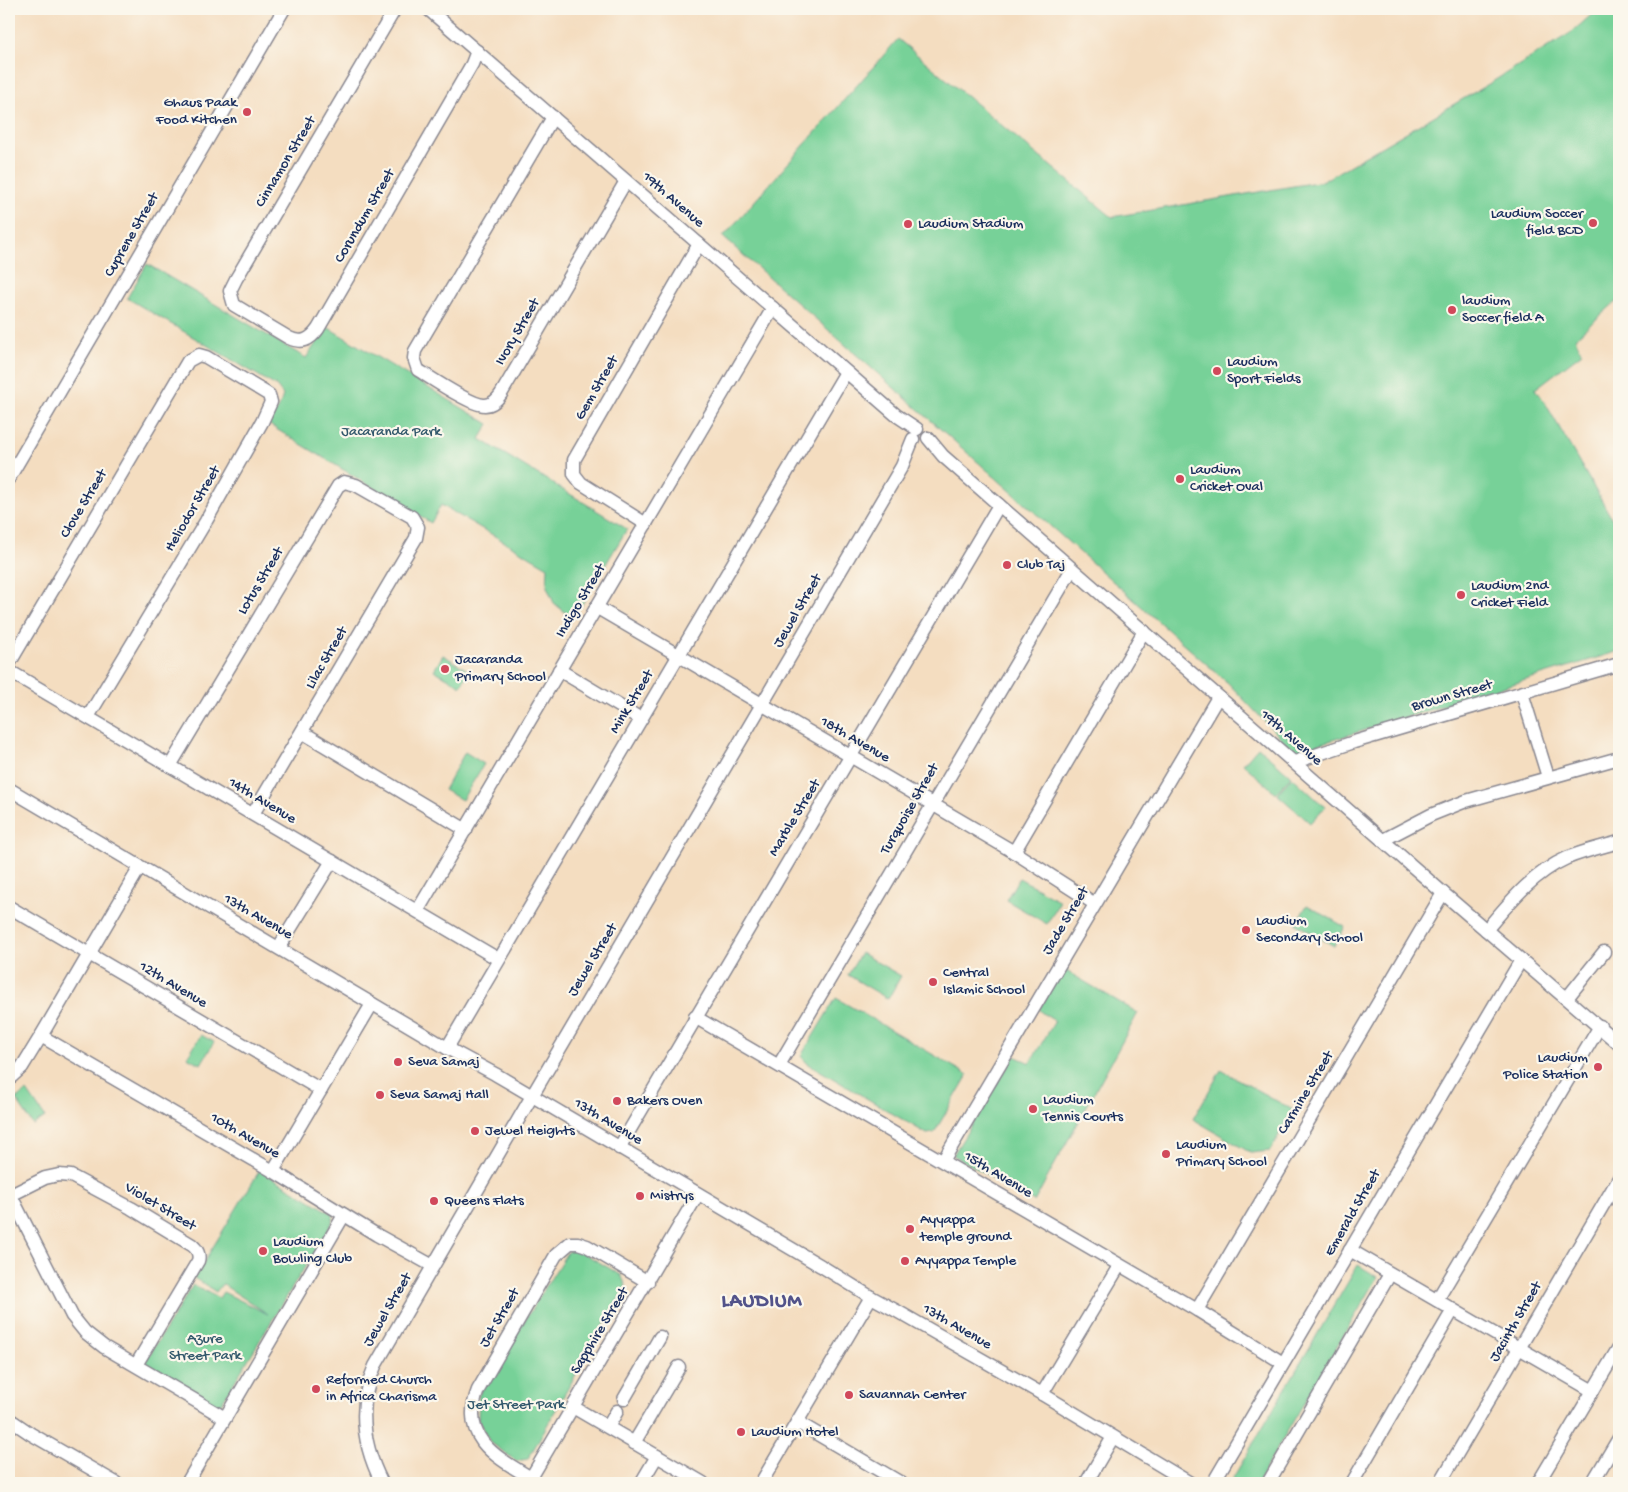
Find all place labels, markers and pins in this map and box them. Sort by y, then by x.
place label: Ghaus Paak Food Kitchen [155,94,238,129]
marker: Ghaus Paak Food Kitchen [241,106,253,118]
place label: Laudium Soccer field BCD [1491,205,1585,240]
place label: Laudium Stadium [918,215,1024,233]
marker: Laudium Soccer field BCD [1587,217,1599,229]
marker: Laudium Stadium [902,218,914,230]
place label: laudium Soccer field A [1462,292,1545,327]
marker: laudium Soccer field A [1446,304,1458,316]
place label: Laudium Sport Fields [1227,353,1301,388]
marker: Laudium Sport Fields [1211,365,1223,377]
place label: Laudium Cricket Oval [1190,461,1263,496]
marker: Laudium Cricket Oval [1174,473,1186,485]
place label: Club Taj [1017,556,1065,574]
marker: Club Taj [1001,559,1013,571]
place label: Laudium 2nd Cricket Field [1471,577,1550,612]
marker: Laudium 2nd Cricket Field [1455,589,1467,601]
place label: Jacaranda Primary School [454,651,546,686]
marker: Jacaranda Primary School [439,663,451,675]
place label: Laudium Secondary School [1256,912,1363,947]
marker: Laudium Secondary School [1240,924,1252,936]
place label: Central Islamic School [943,964,1025,999]
marker: Central Islamic School [927,976,939,988]
place label: Laudium Police Station [1502,1049,1588,1084]
place label: Seva Samaj [408,1053,480,1071]
marker: Seva Samaj [392,1056,404,1068]
marker: Laudium Police Station [1592,1061,1604,1073]
place label: Seva Samaj Hall [390,1086,489,1104]
marker: Seva Samaj Hall [374,1089,386,1101]
place label: Laudium Tennis Courts [1042,1091,1123,1126]
place label: Bakers Oven [626,1092,702,1110]
marker: Bakers Oven [611,1095,623,1107]
marker: Laudium Tennis Courts [1027,1103,1039,1115]
place label: Jewel Heights [485,1122,575,1140]
marker: Jewel Heights [469,1125,481,1137]
place label: Laudium Primary School [1175,1136,1267,1171]
marker: Laudium Primary School [1160,1148,1172,1160]
place label: Mistrys [650,1187,694,1205]
marker: Mistrys [634,1190,646,1202]
place label: Queens Flats [444,1192,524,1210]
marker: Queens Flats [428,1195,440,1207]
place label: Ayyappa temple ground [919,1211,1012,1246]
marker: Ayyappa temple ground [904,1223,916,1235]
place label: Laudium Bowling Club [272,1233,352,1268]
marker: Laudium Bowling Club [257,1245,269,1257]
place label: Ayyappa Temple [915,1252,1016,1270]
marker: Ayyappa Temple [899,1255,911,1267]
place label: Reformed Church in Africa Charisma [326,1371,437,1406]
marker: Reformed Church in Africa Charisma [310,1383,322,1395]
place label: Savannah Center [859,1386,967,1404]
marker: Savannah Center [843,1389,855,1401]
place label: Laudium Hotel [751,1423,839,1441]
marker: Laudium Hotel [735,1426,747,1438]

